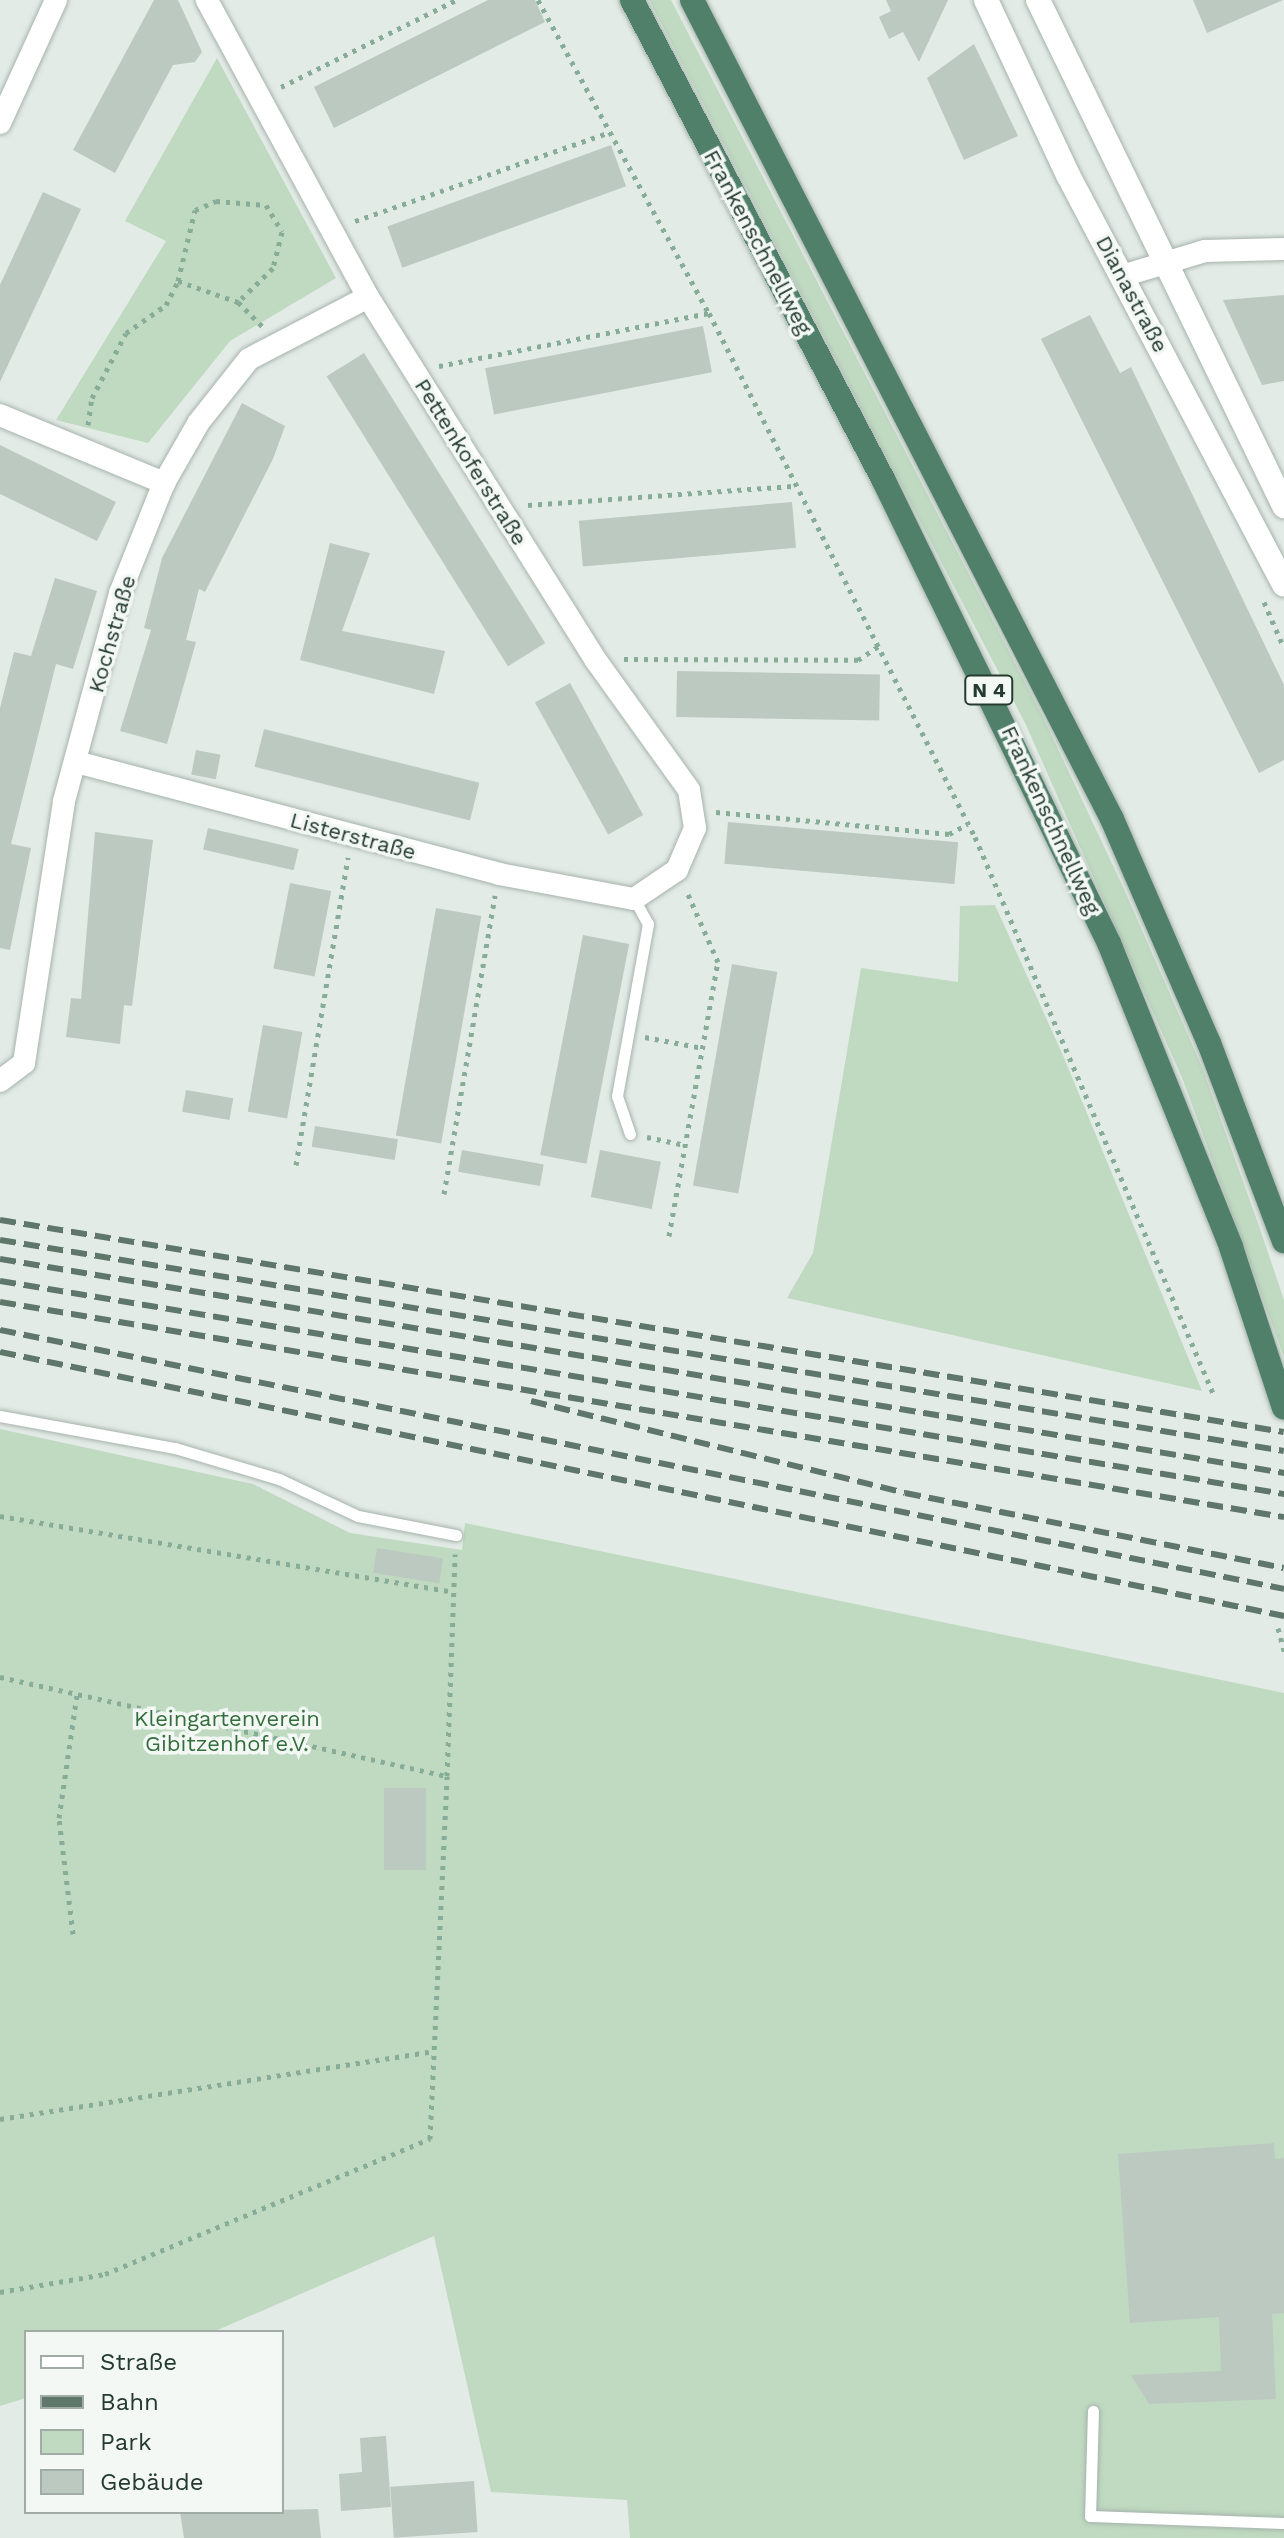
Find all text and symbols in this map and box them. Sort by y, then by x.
street label: Frankenschnellweg [698,145,818,339]
street label: Dianastraße [1090,231,1174,357]
street label: Pettenkoferstraße [409,374,533,550]
street label: Kochstraße [83,572,141,696]
road number: N 4 [963,674,1015,706]
street label: Frankenschnellweg [996,722,1106,918]
street label: Listerstraße [287,807,419,865]
park label: Kleingartenverein Gibitzenhof e.V. [134,1705,320,1756]
legend [24,2330,284,2514]
text: Straße [100,2348,177,2376]
text: Bahn [100,2388,159,2416]
text: Park [100,2428,152,2456]
text: Gebäude [100,2468,204,2496]

